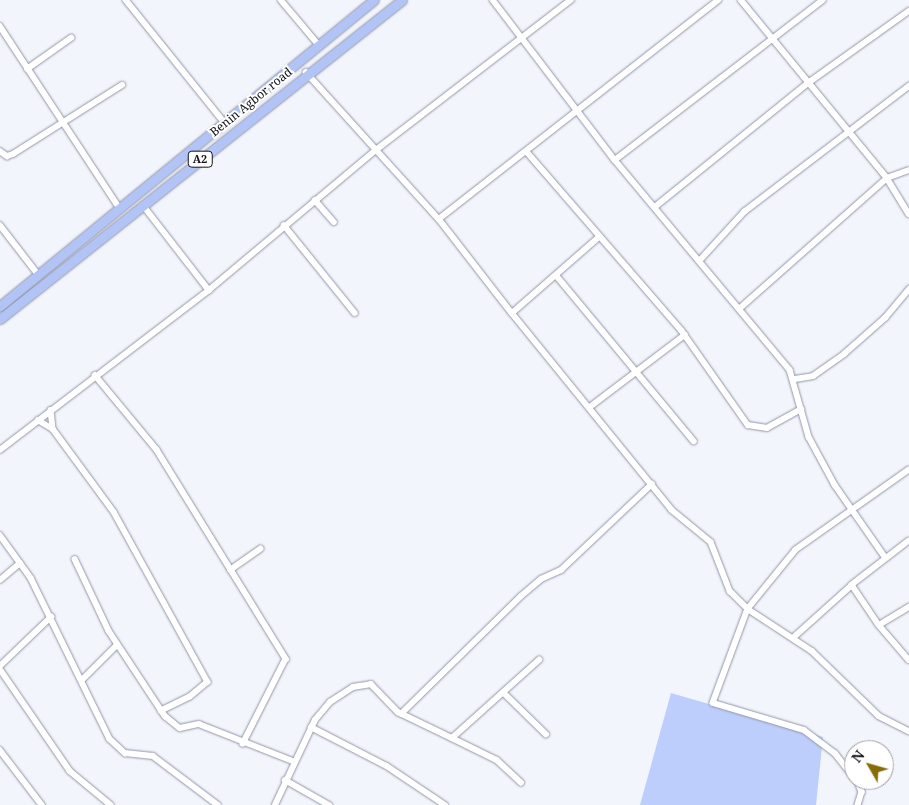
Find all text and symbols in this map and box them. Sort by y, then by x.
street label: Benin Agbor road [207,65,295,139]
road number: A2 [188,150,212,168]
north arrow [844,740,894,790]
text: N [847,746,868,766]

